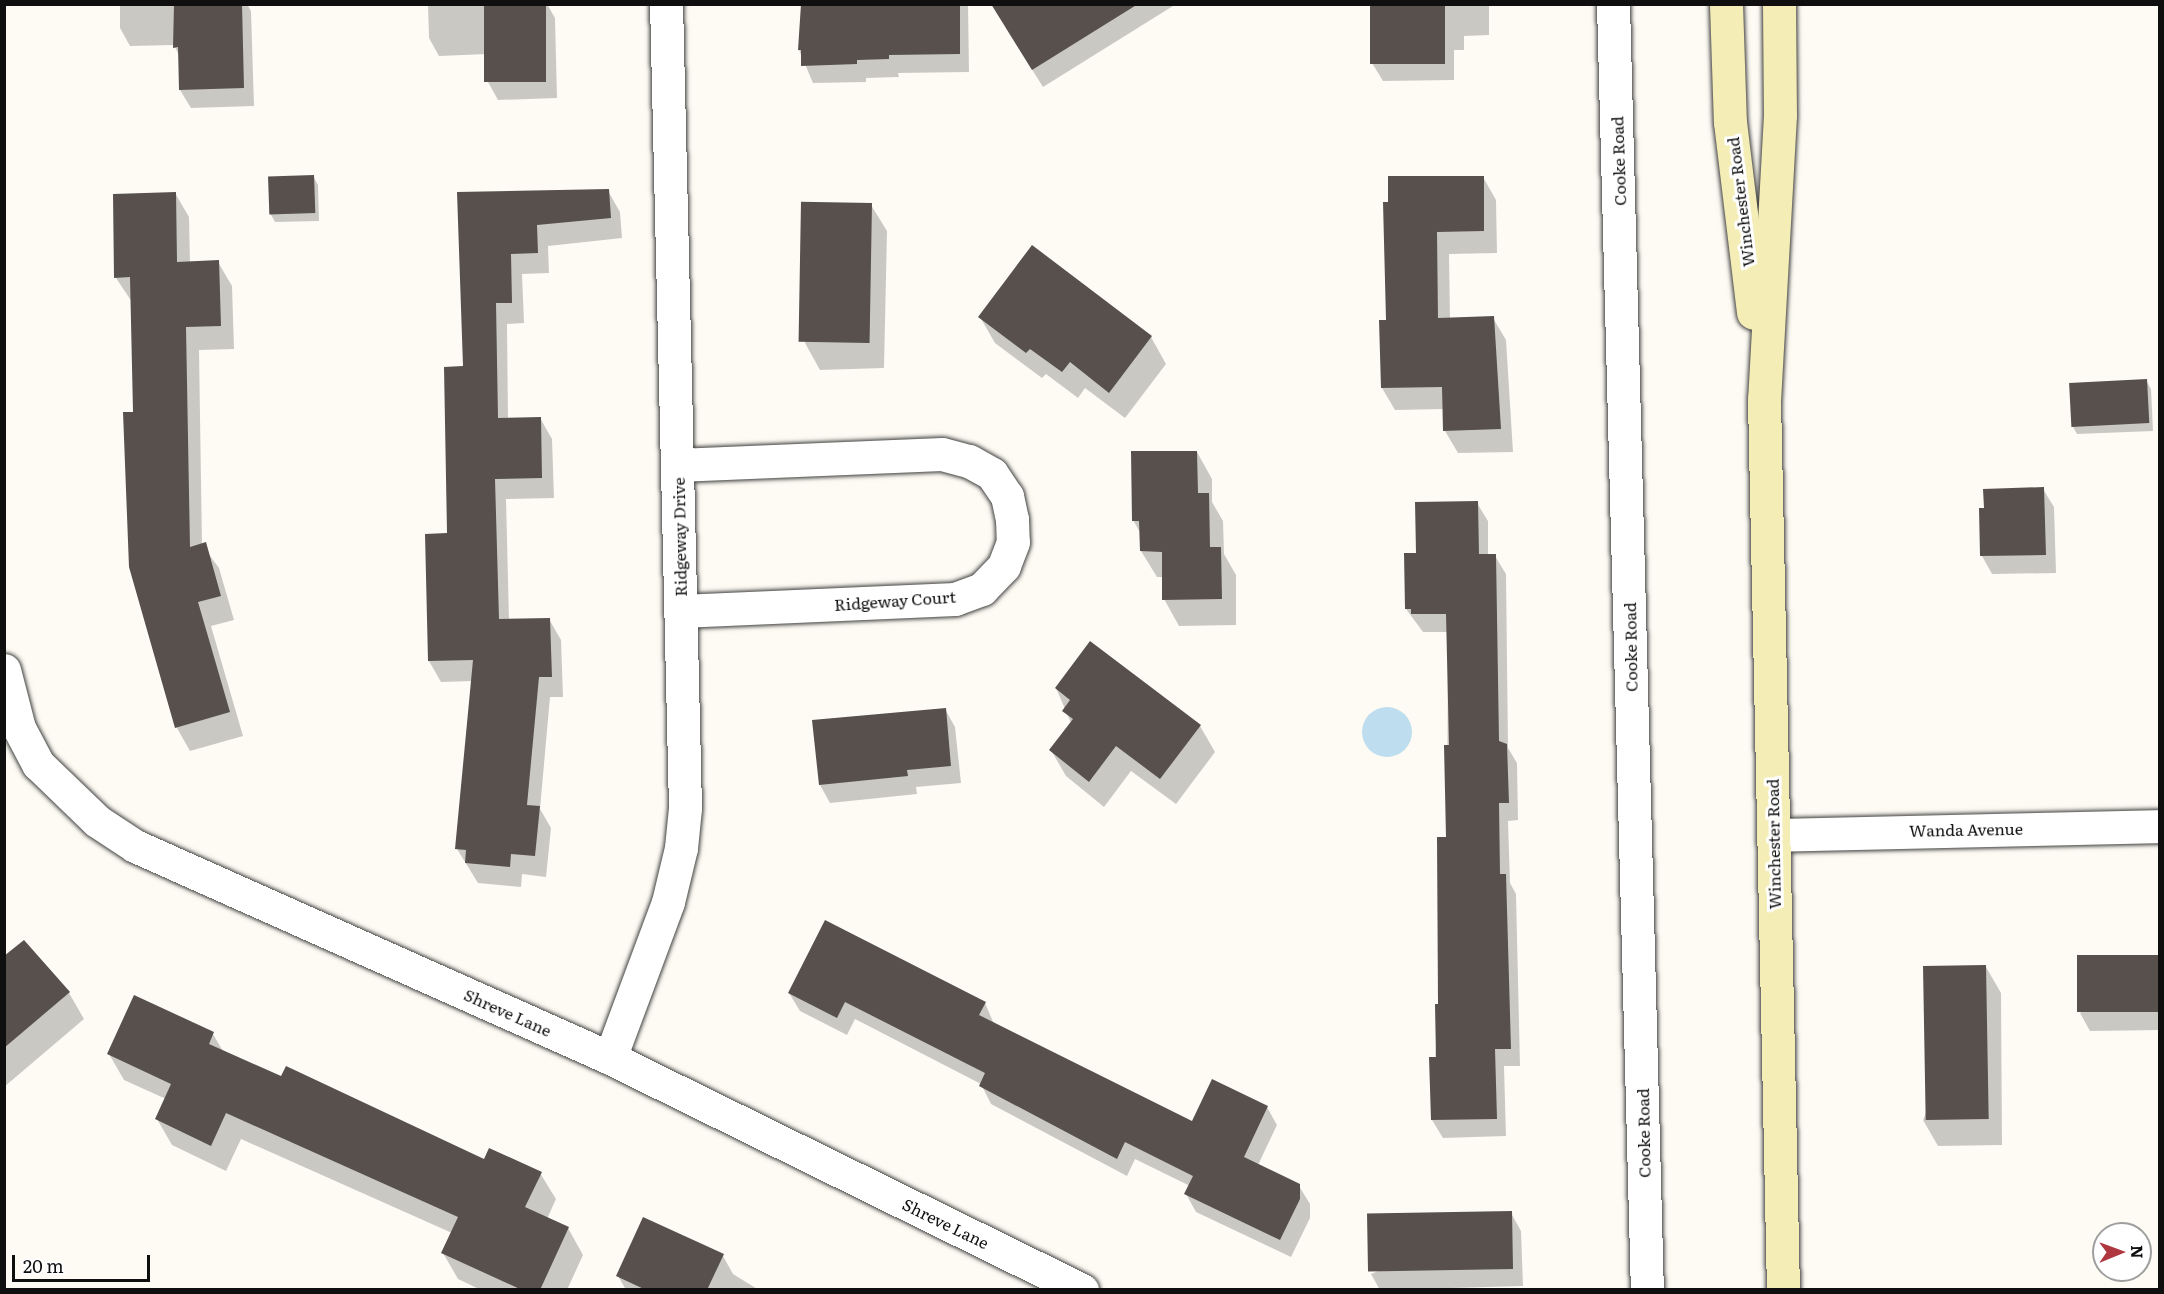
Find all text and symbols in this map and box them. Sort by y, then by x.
street label: Cooke Road [1607,116,1629,206]
street label: Winchester Road [1723,136,1757,268]
street label: Ridgeway Drive [668,477,690,597]
street label: Ridgeway Court [834,586,956,614]
street label: Cooke Road [1620,602,1640,692]
street label: Winchester Road [1762,779,1784,909]
street label: Wanda Avenue [1909,818,2023,840]
street label: Shreve Lane [461,984,555,1040]
street label: Cooke Road [1633,1088,1653,1178]
street label: Shreve Lane [900,1194,992,1252]
north arrow [2092,1222,2152,1282]
scale bar [15,1243,153,1281]
text: N [2126,1245,2150,1259]
text: 20 m [23,1252,64,1279]

